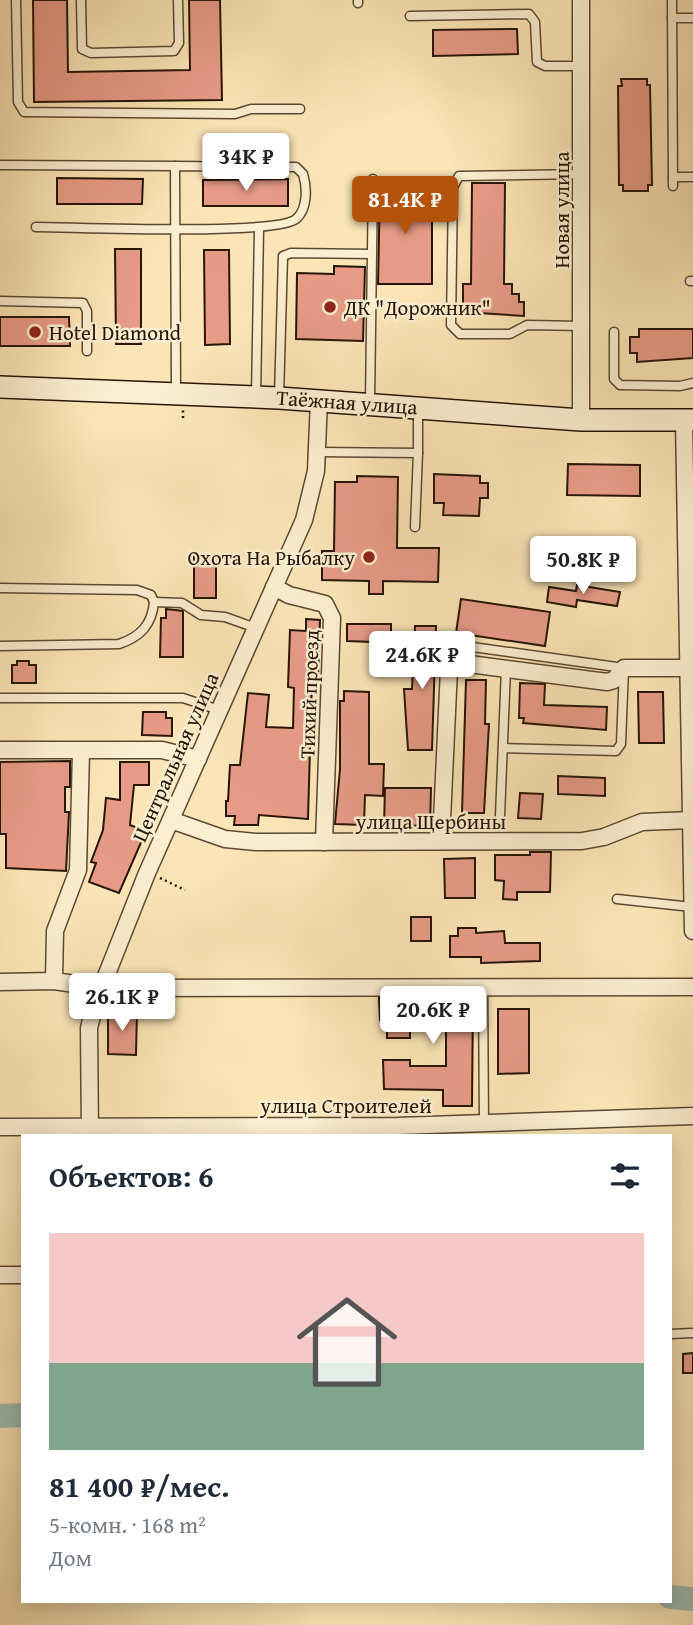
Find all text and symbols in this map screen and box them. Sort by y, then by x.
pin: 34K ₽ [197,134,295,193]
text: 34K ₽ [218,139,274,172]
street label: Новая улица [546,152,577,268]
pin: 81.4K ₽ [340,176,470,236]
text: 81.4K ₽ [368,182,442,215]
place label: ДК "Дорожник" [343,292,491,323]
marker: ДК "Дорожник" [322,299,338,315]
place label: Hotel Diamond [49,317,182,348]
marker: Hotel Diamond [27,324,43,340]
street label: Таёжная улица [276,382,418,422]
pin: 50.8K ₽ [518,536,648,596]
place label: Охота На Рыбалку [188,542,355,573]
text: 50.8K ₽ [546,542,620,575]
marker: Охота На Рыбалку [361,549,377,565]
street label: Тихий проезд [291,629,327,759]
pin: 24.6K ₽ [357,632,487,691]
text: 24.6K ₽ [385,637,459,670]
street label: Центральная улица [124,667,226,847]
street label: улица Щербины [355,806,506,837]
pin: 26.1K ₽ [57,974,187,1033]
text: 26.1K ₽ [85,979,159,1012]
pin: 20.6K ₽ [368,986,498,1046]
text: 20.6K ₽ [396,992,470,1025]
street label: улица Строителей [259,1090,432,1121]
text: Объектов: 6 [49,1154,213,1198]
icon: filters [606,1157,644,1195]
icon: home [284,1279,410,1405]
text: 81 400 ₽/мес. [49,1464,230,1508]
text: 5-комн. · 168 m² [49,1508,206,1541]
text: Дом [49,1541,92,1574]

